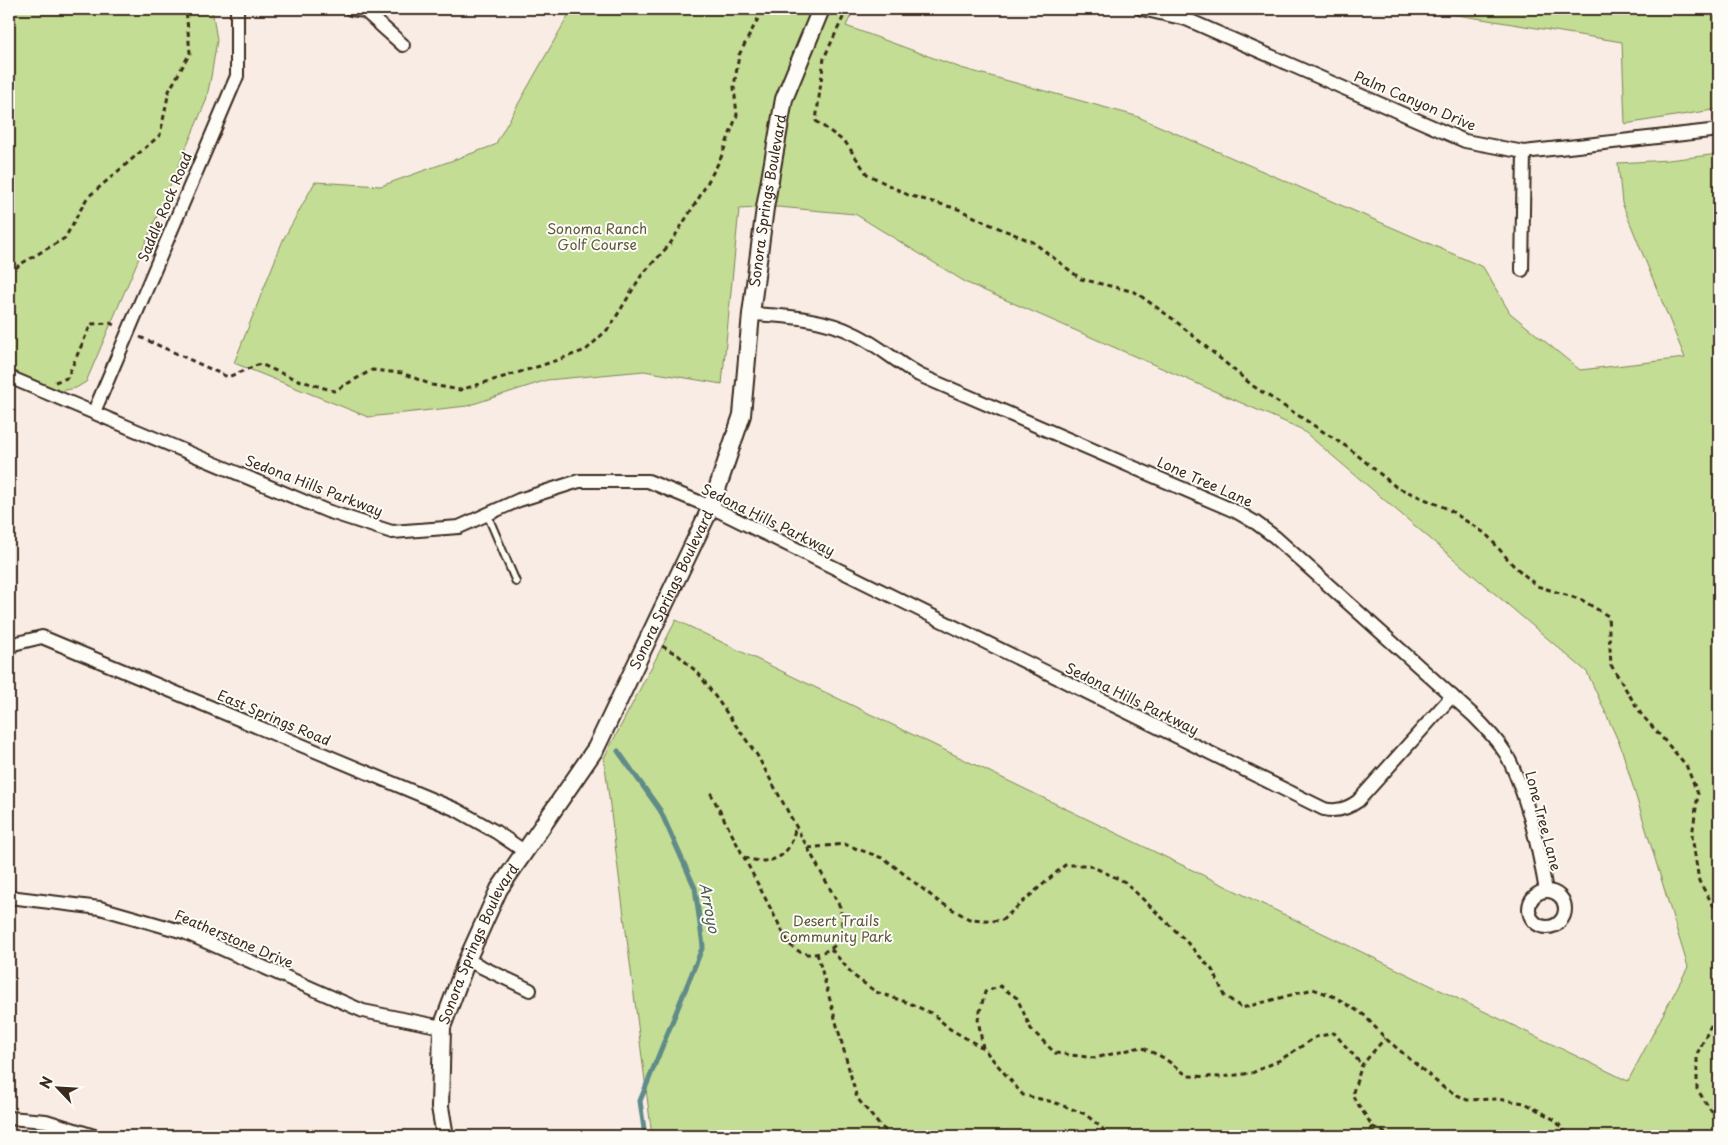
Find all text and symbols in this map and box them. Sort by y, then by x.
street label: Palm Canyon Drive [1351,65,1479,136]
street label: Sonora Springs Boulevard [744,112,791,288]
street label: Saddle Rock Road [132,149,197,265]
park label: Sonoma Ranch Golf Course [547,218,647,255]
street label: Sedona Hills Parkway [242,450,386,522]
street label: Lone Tree Lane [1154,451,1257,512]
street label: Sedona Hills Parkway [698,478,838,561]
street label: Sonora Springs Boulevard [624,506,718,673]
street label: Sedona Hills Parkway [1062,657,1202,740]
street label: East Springs Road [214,684,334,751]
street label: Lone Tree Lane [1520,769,1567,873]
street label: Sonora Springs Boulevard [433,859,524,1028]
water label: Arroyo [694,881,727,936]
street label: Featherstone Drive [172,904,297,973]
park label: Desert Trails Community Park [780,910,893,947]
north arrow [32,1062,82,1112]
text: N [34,1073,58,1092]

